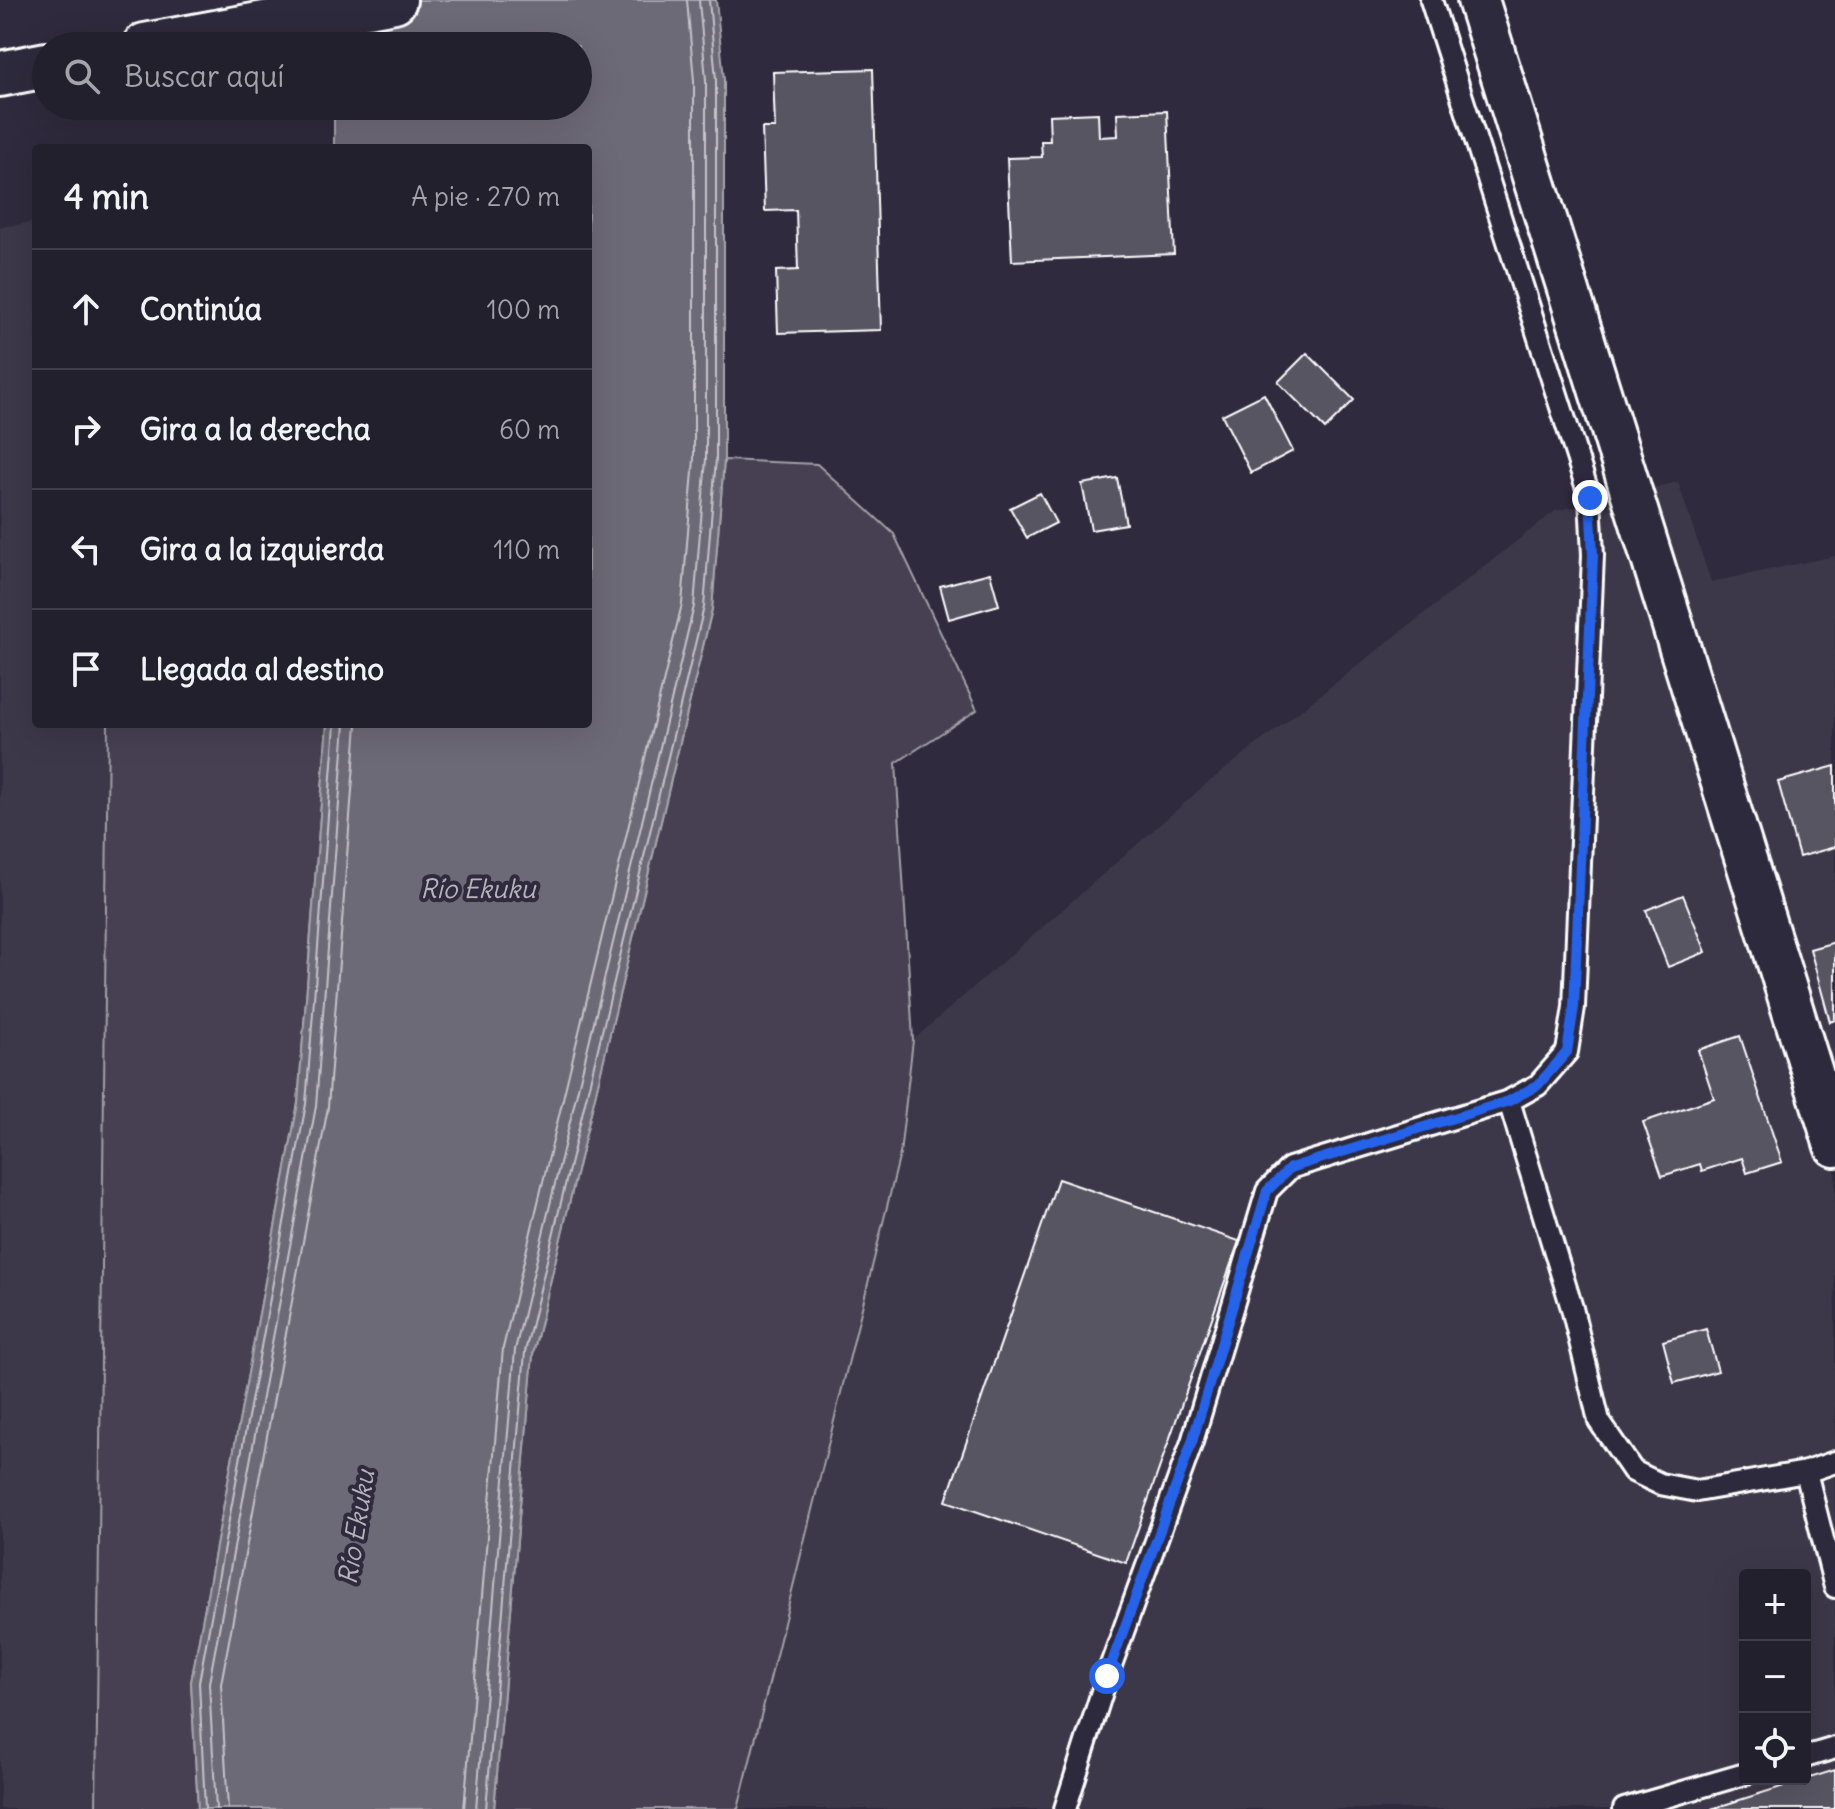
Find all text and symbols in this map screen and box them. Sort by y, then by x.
search box [32,32,592,120]
icon: search [60,54,104,98]
text: Buscar aquí [124,57,284,95]
text: 4 min [64,175,149,218]
text: A pie · 270 m [411,180,560,213]
icon: ahead [64,287,108,331]
text: Continúa [140,290,262,328]
text: 100 m [486,293,560,326]
icon: right [64,407,108,451]
text: Gira a la derecha [140,410,371,448]
text: 60 m [499,413,560,446]
route end [1572,480,1608,516]
icon: left [64,527,108,571]
text: Gira a la izquierda [140,530,384,568]
text: 110 m [493,533,560,566]
icon: arrive [64,647,108,691]
text: Llegada al destino [140,650,384,688]
water label: Río Ekuku [420,872,537,905]
water label: Río Ekuku [331,1466,382,1587]
map controls [1739,1569,1811,1785]
button: + [1739,1569,1811,1641]
button: − [1739,1641,1811,1713]
route start [1089,1658,1125,1694]
button: locate [1739,1713,1811,1785]

